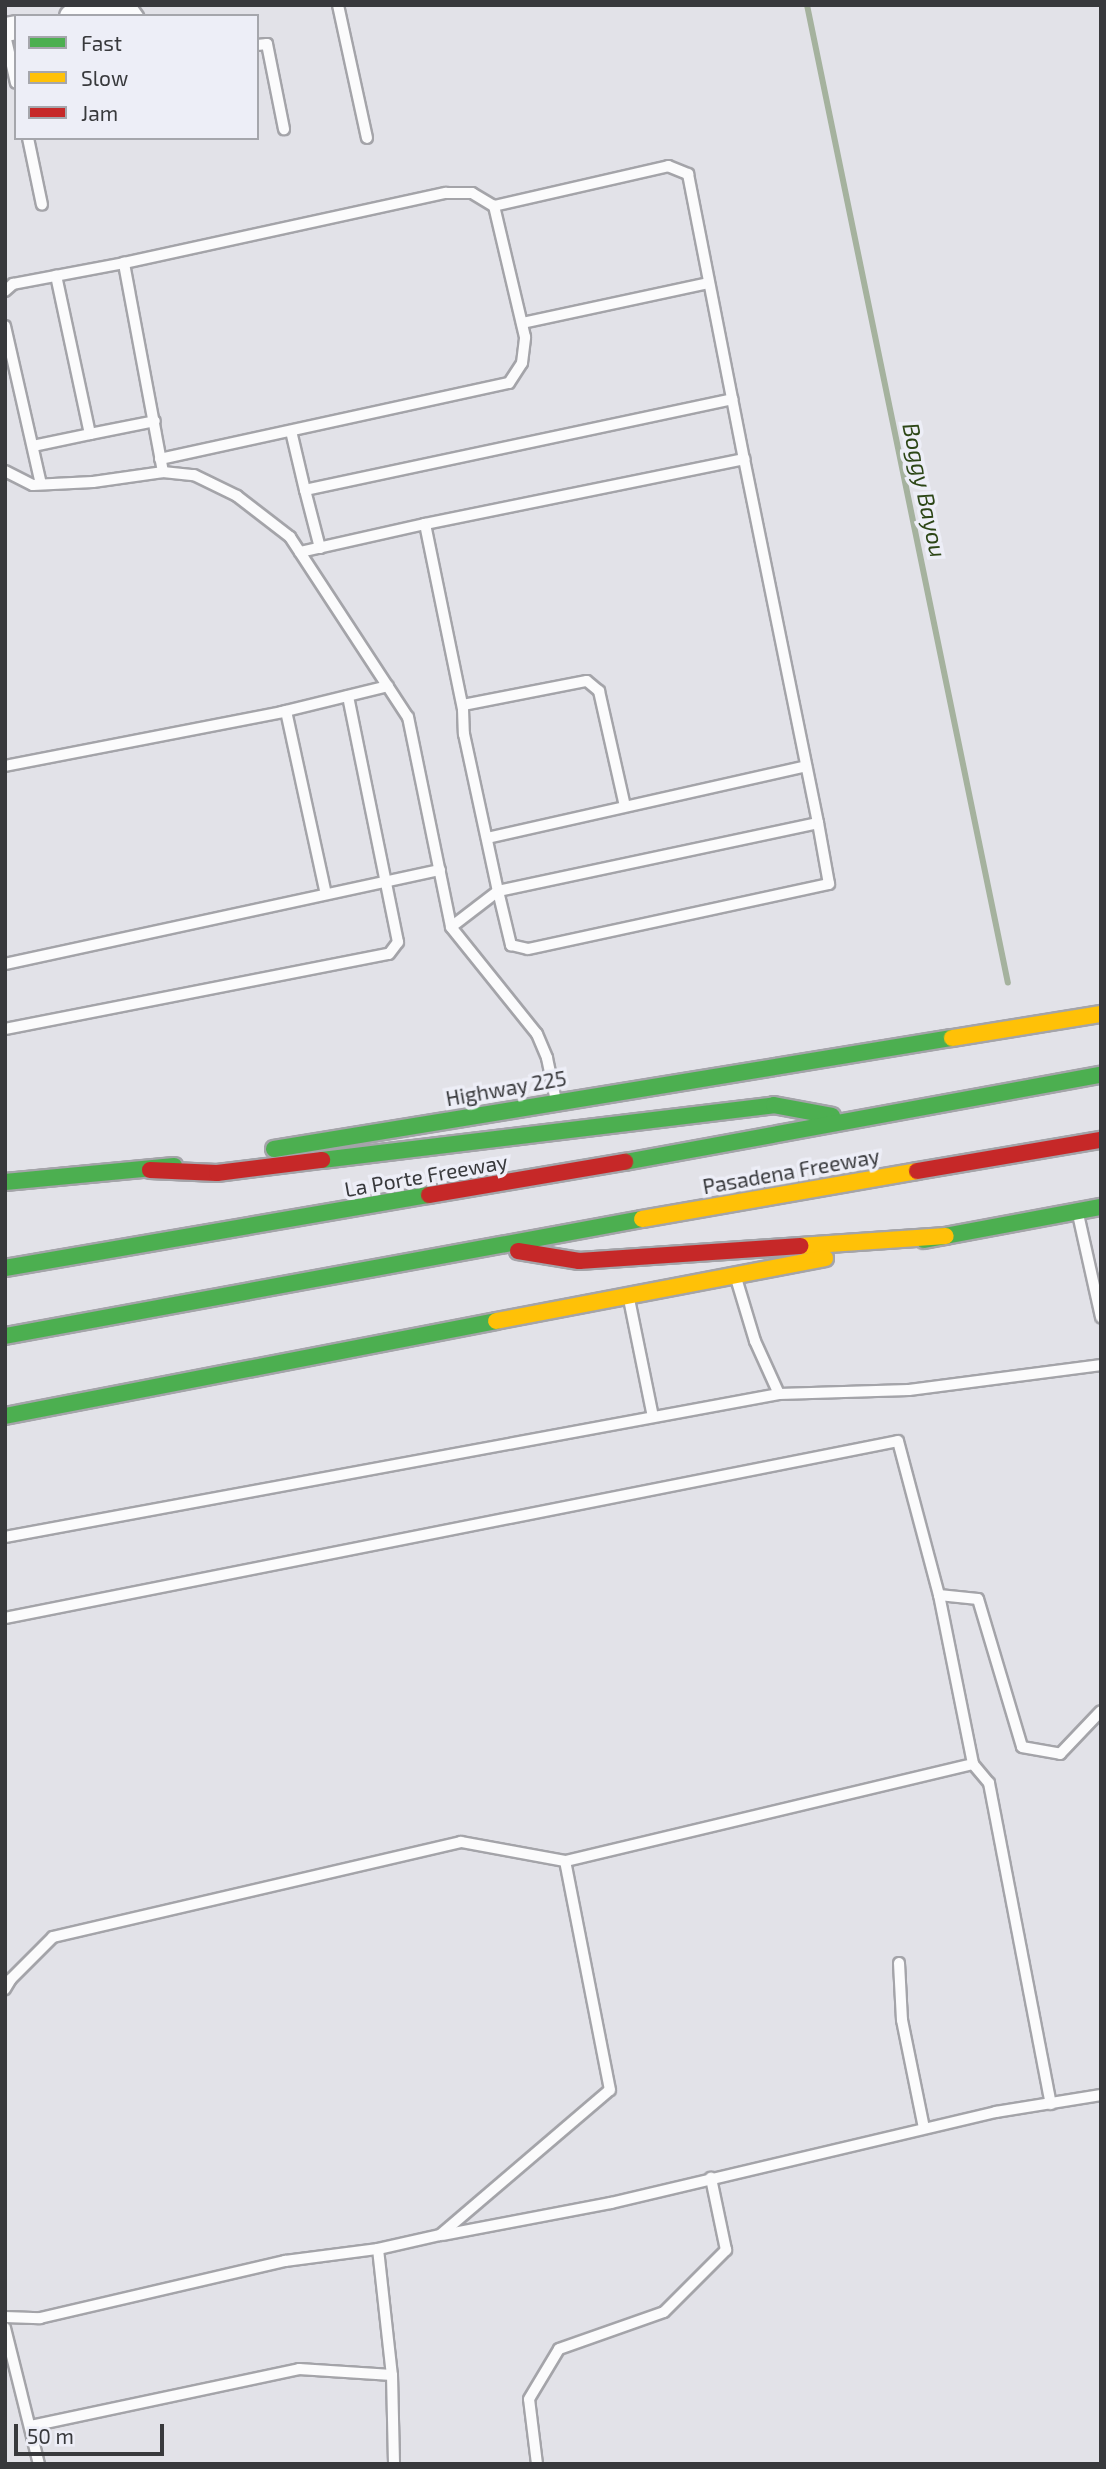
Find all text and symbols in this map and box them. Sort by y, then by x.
legend [14,14,259,140]
text: Fast [81,30,122,55]
text: Slow [81,65,128,90]
text: Jam [81,100,118,125]
water label: Boggy Bayou [897,420,953,560]
street label: Highway 225 [443,1065,569,1111]
street label: Pasadena Freeway [701,1143,881,1199]
street label: La Porte Freeway [343,1148,509,1202]
scale bar [18,2410,168,2454]
text: 50 m [27,2423,74,2448]

